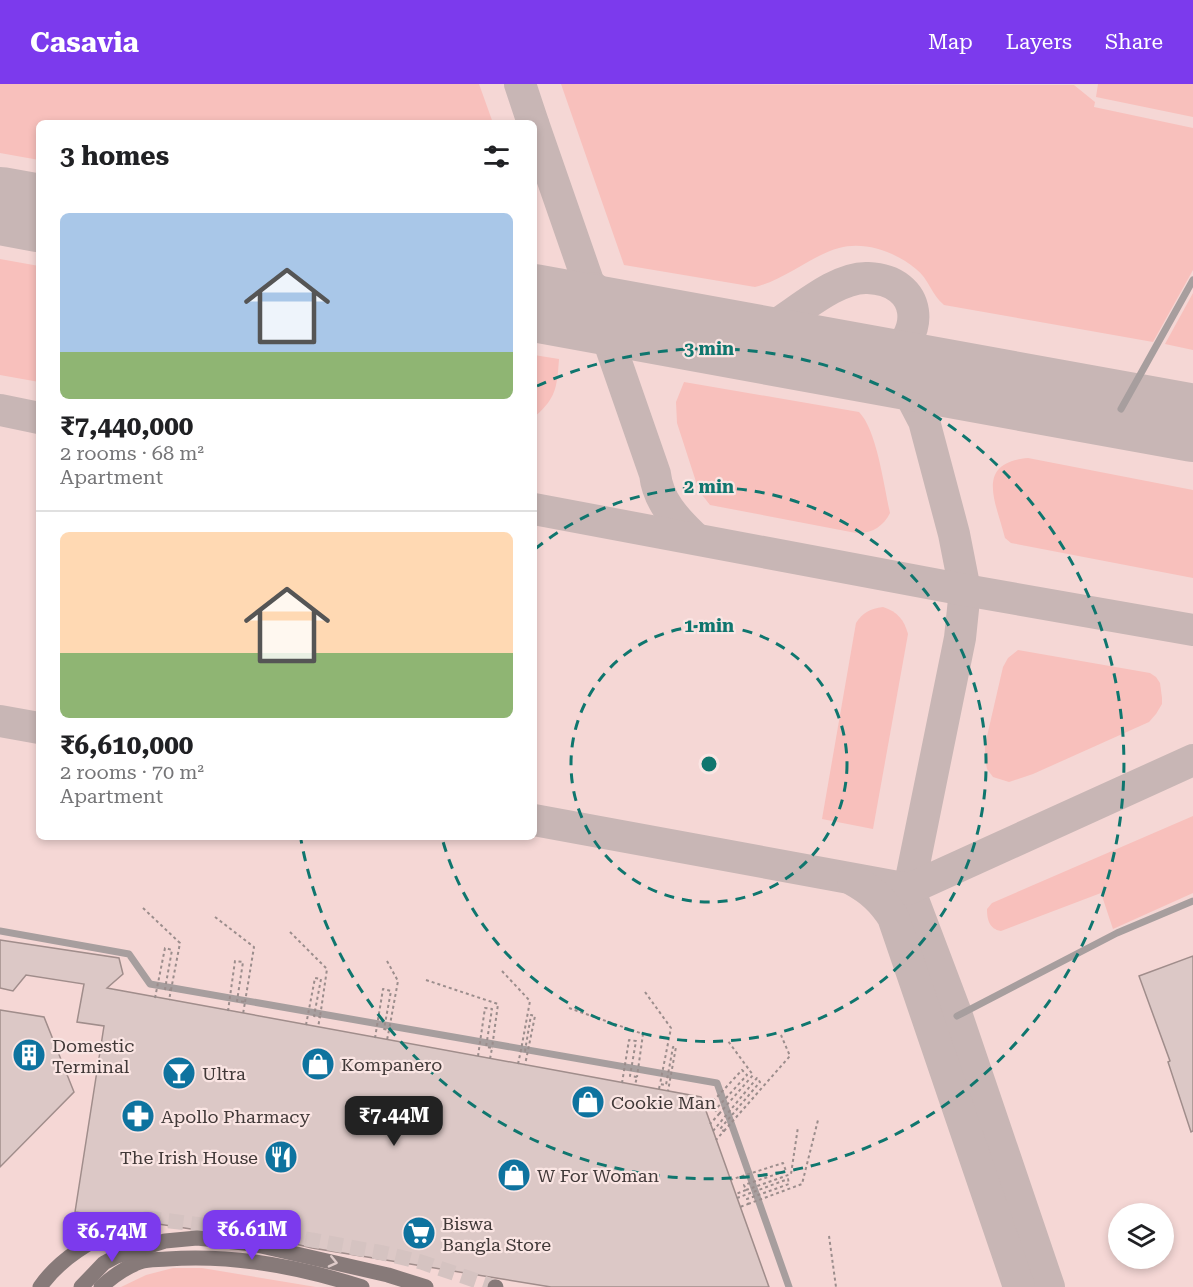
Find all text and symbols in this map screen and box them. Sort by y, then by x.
text: Casavia [30,26,139,59]
text: Map [928,30,973,54]
text: Layers [1006,30,1072,54]
text: Share [1105,30,1163,54]
icon: filters [480,140,513,173]
text: 3 homes [60,141,169,171]
icon: home [233,252,341,360]
text: 3 min [684,338,734,359]
text: ₹7,440,000 [60,411,193,441]
text: 2 rooms · 68 m² [60,441,204,465]
text: Apartment [60,465,163,489]
text: 2 min [684,476,734,497]
icon: home [233,571,341,679]
text: 1 min [684,615,734,636]
text: ₹6,610,000 [60,730,193,760]
centre of rings [699,754,719,774]
text: 2 rooms · 70 m² [60,760,204,784]
text: Apartment [60,784,163,808]
place label: Domestic Terminal [52,1035,134,1077]
building icon: Domestic Terminal [11,1037,47,1073]
shop icon: Kompanero [300,1046,336,1082]
place label: Kompanero [341,1054,442,1075]
bar icon: Ultra [161,1055,197,1091]
place label: Ultra [202,1063,246,1084]
shop icon: Cookie Man [570,1084,606,1120]
place label: Cookie Man [611,1092,716,1113]
pin: ₹7.44M [345,1096,443,1147]
pharmacy icon: Apollo Pharmacy [120,1098,156,1134]
text: ₹7.44M [359,1103,429,1127]
place label: Apollo Pharmacy [161,1106,310,1127]
restaurant icon: The Irish House [263,1139,299,1175]
place label: The Irish House [120,1147,258,1168]
shop icon: W For Woman [496,1157,532,1193]
place label: W For Woman [537,1165,660,1186]
map controls [1108,1203,1174,1269]
button: layers [1108,1203,1174,1269]
pin: ₹6.61M [203,1210,301,1261]
pin: ₹6.74M [63,1212,161,1263]
place label: Biswa Bangla Store [442,1213,551,1255]
supermarket icon: Biswa Bangla Store [401,1215,437,1251]
text: ₹6.61M [217,1217,287,1241]
text: ₹6.74M [77,1219,147,1243]
one-way arrow [327,1254,337,1267]

